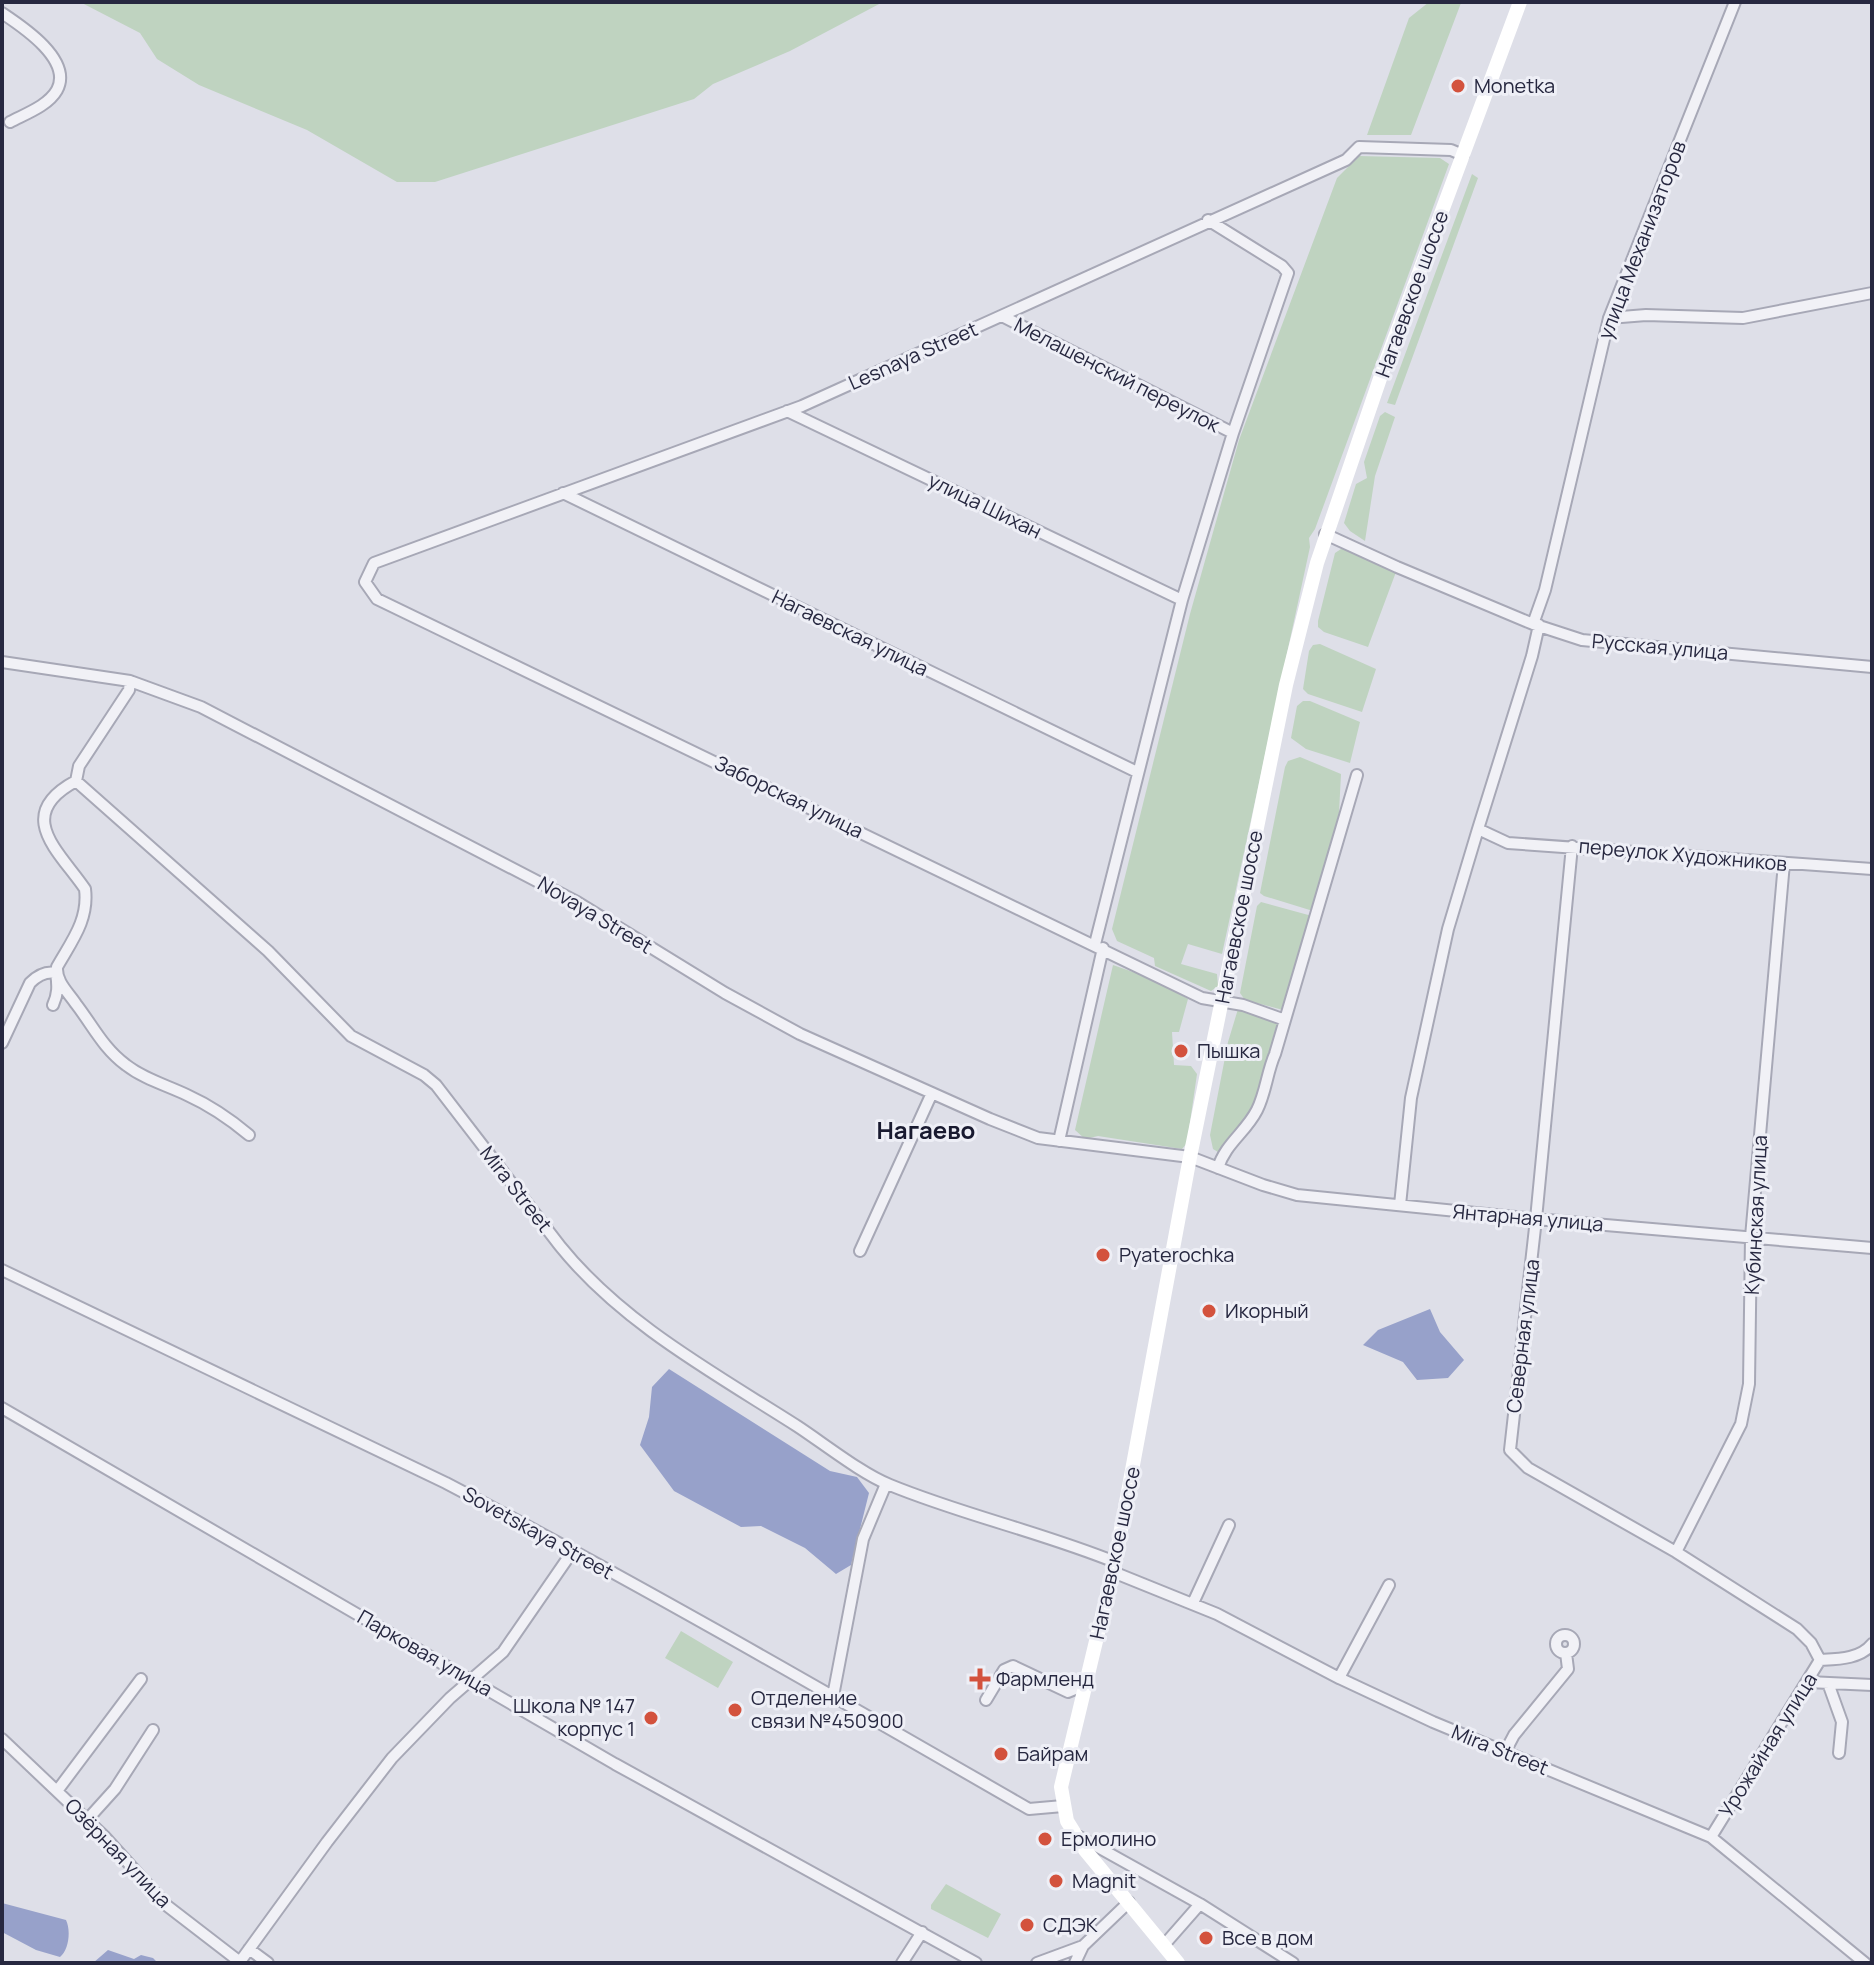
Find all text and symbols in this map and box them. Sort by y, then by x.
place label: Monetka [1474,72,1555,99]
marker: Monetka [1449,77,1467,95]
street label: улица Механизаторов [1591,136,1692,343]
street label: Нагаевское шоссе [1369,206,1454,381]
street label: Мелашенский переулок [1010,311,1226,439]
street label: Lesnaya Street [844,315,982,396]
street label: улица Шихан [924,466,1046,545]
street label: Нагаевская улица [768,583,933,682]
street label: Русская улица [1591,627,1729,666]
street label: Заборская улица [710,749,868,844]
street label: Нагаевское шоссе [1208,828,1269,1006]
street label: переулок Художников [1578,832,1789,877]
street label: Novaya Street [533,870,658,959]
place label: Пышка [1197,1037,1260,1064]
marker: Пышка [1172,1042,1190,1060]
district label: Нагаево [877,1113,975,1146]
street label: Кубинская улица [1738,1134,1773,1296]
street label: Mira Street [474,1140,558,1237]
street label: Янтарная улица [1451,1197,1605,1238]
place label: Pyaterochka [1119,1241,1234,1268]
marker: Pyaterochka [1094,1246,1112,1264]
street label: Северная улица [1500,1258,1545,1414]
place label: Икорный [1225,1297,1309,1324]
marker: Икорный [1200,1302,1218,1320]
street label: Нагаевское шоссе [1083,1464,1146,1642]
street label: Sovetskaya Street [458,1480,618,1585]
street label: Парковая улица [353,1603,498,1702]
place label: Фармленд [996,1665,1094,1692]
street label: Урожайная улица [1712,1667,1823,1822]
marker: Фармленд [971,1670,989,1688]
place label: Отделение связи №450900 [751,1684,904,1734]
place label: Школа № 147 корпус 1 [513,1692,635,1742]
marker: Отделение связи №450900 [726,1701,744,1719]
marker: Школа № 147 корпус 1 [642,1709,660,1727]
street label: Mira Street [1448,1718,1553,1781]
place label: Байрам [1017,1740,1088,1767]
marker: Байрам [992,1745,1010,1763]
street label: Озёрная улица [59,1792,177,1913]
place label: Ермолино [1061,1825,1157,1852]
marker: Ермолино [1036,1830,1054,1848]
place label: Magnit [1072,1867,1136,1894]
marker: Magnit [1047,1872,1065,1890]
place label: СДЭК [1043,1911,1098,1938]
marker: СДЭК [1018,1916,1036,1934]
place label: Все в дом [1222,1924,1313,1951]
marker: Все в дом [1197,1929,1215,1947]

